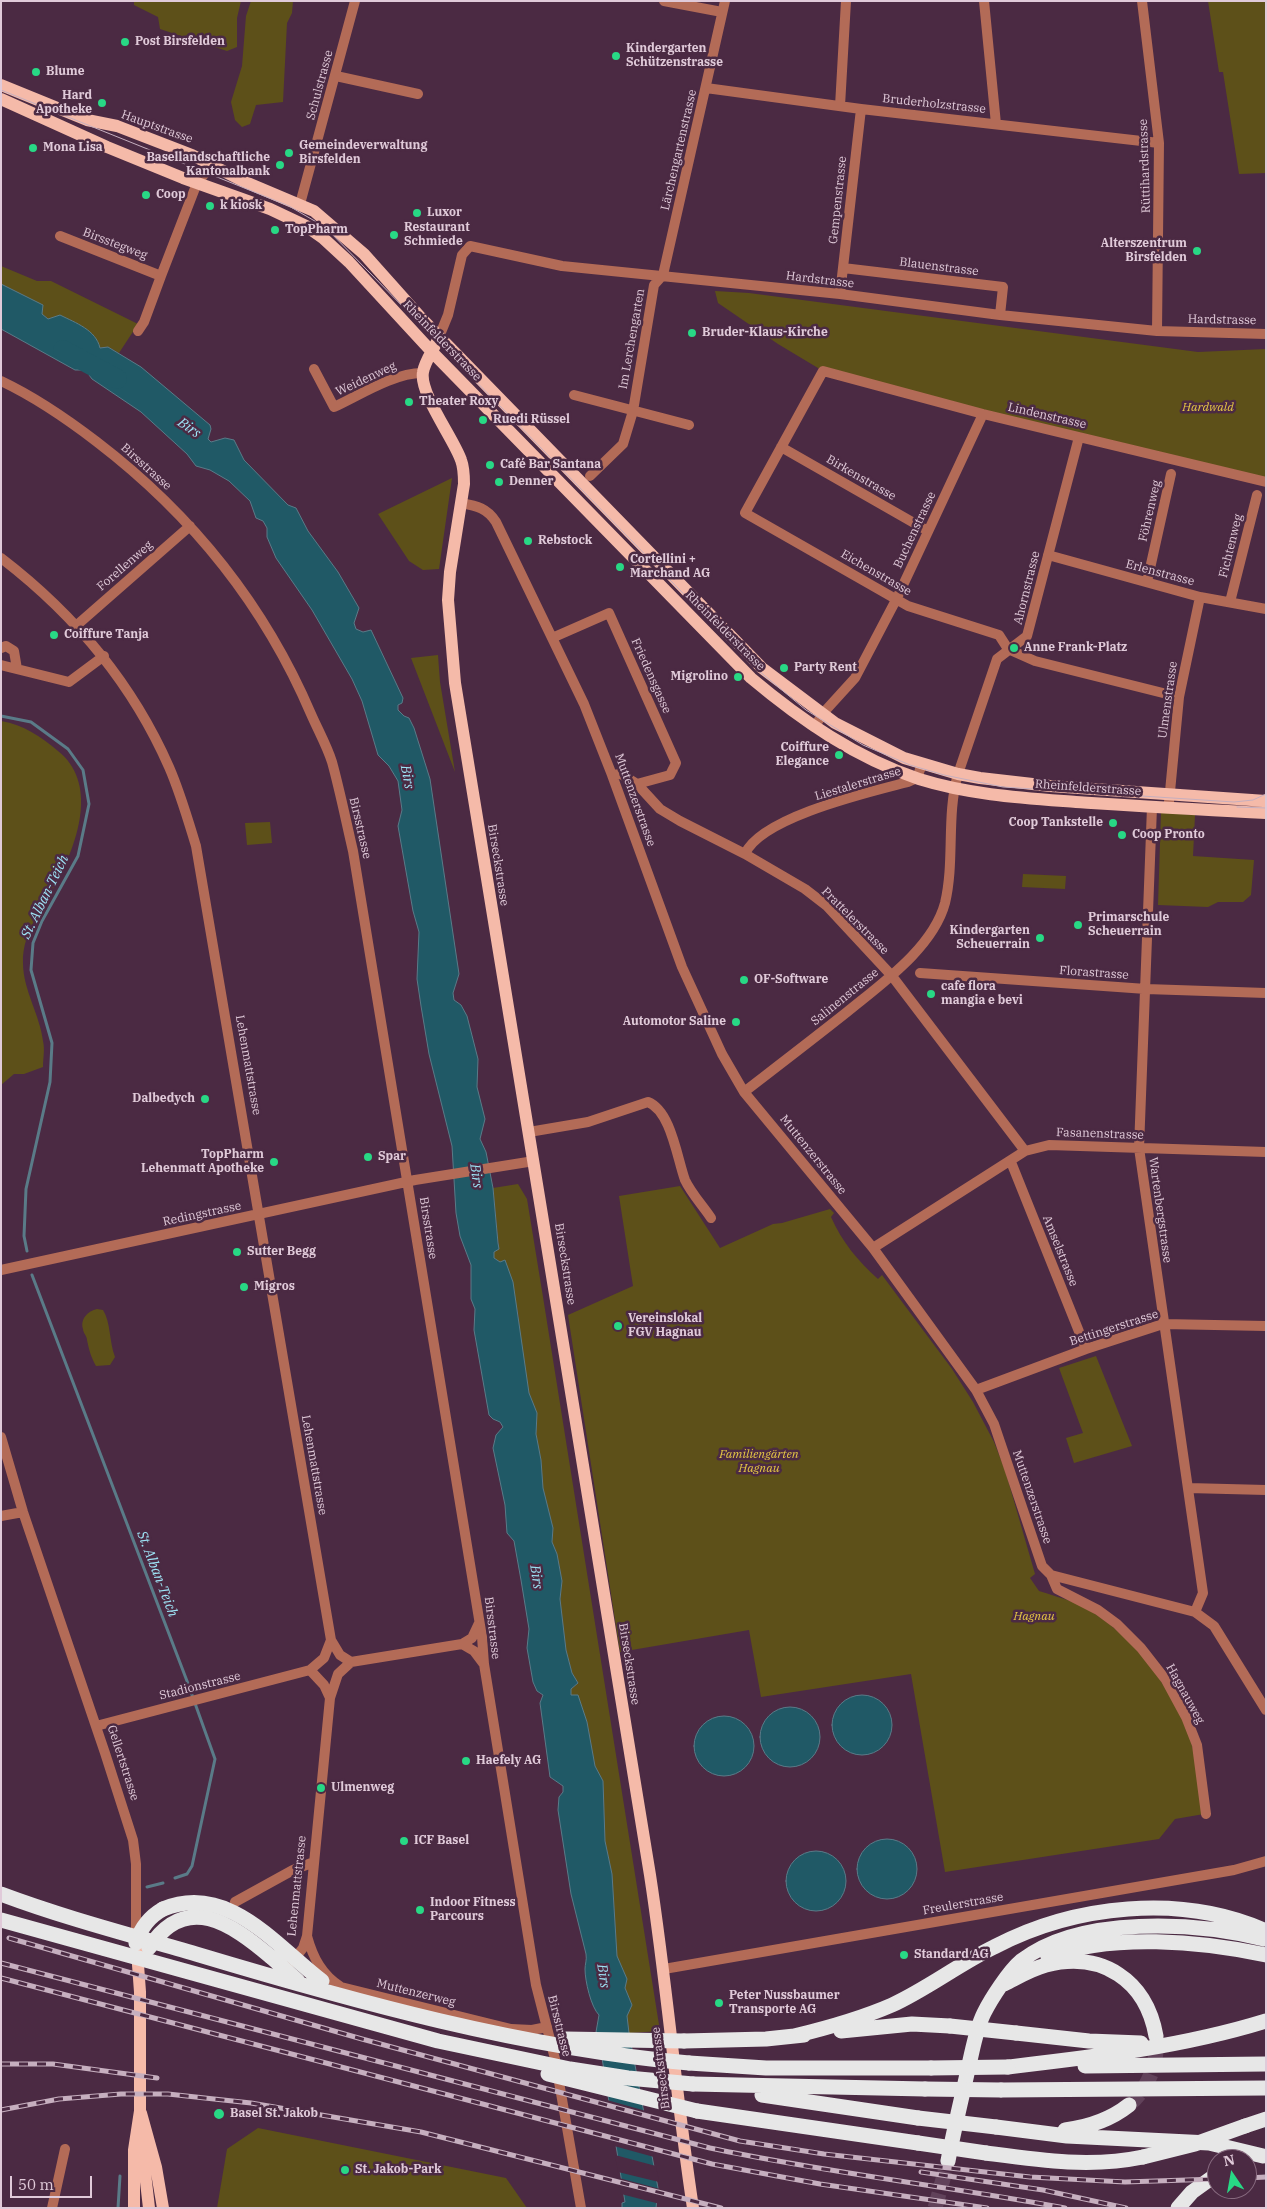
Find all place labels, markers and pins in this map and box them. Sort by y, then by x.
place label: Post Birsfelden [135,35,225,49]
marker: Post Birsfelden [119,36,131,48]
place label: Kindergarten Schützenstrasse [626,42,723,70]
marker: Kindergarten Schützenstrasse [610,50,622,62]
place label: Blume [46,65,85,79]
marker: Blume [30,66,42,78]
place label: Hard Apotheke [36,89,92,117]
marker: Hard Apotheke [96,97,108,109]
place label: Gemeindeverwaltung Birsfelden [299,139,427,167]
place label: Mona Lisa [43,141,103,155]
marker: Mona Lisa [27,142,39,154]
marker: Gemeindeverwaltung Birsfelden [283,147,295,159]
place label: Basellandschaftliche Kantonalbank [146,151,270,179]
marker: Basellandschaftliche Kantonalbank [274,159,286,171]
place label: Coop [156,188,186,202]
marker: Coop [140,189,152,201]
place label: k kiosk [220,199,262,213]
marker: k kiosk [204,200,216,212]
place label: Luxor [427,206,462,220]
marker: Luxor [411,207,423,219]
place label: Restaurant Schmiede [404,221,470,249]
place label: TopPharm [285,223,348,237]
marker: TopPharm [269,224,281,236]
marker: Restaurant Schmiede [388,229,400,241]
place label: Alterszentrum Birsfelden [1101,237,1187,265]
marker: Alterszentrum Birsfelden [1191,245,1203,257]
place label: Bruder-Klaus-Kirche [702,326,828,340]
marker: Bruder-Klaus-Kirche [686,327,698,339]
place label: Theater Roxy [419,395,498,409]
marker: Theater Roxy [403,396,415,408]
place label: Ruedi Rüssel [493,413,570,427]
marker: Ruedi Rüssel [477,414,489,426]
place label: Café Bar Santana [500,458,601,472]
marker: Café Bar Santana [484,459,496,471]
place label: Denner [509,475,553,489]
marker: Denner [493,476,505,488]
place label: Rebstock [538,534,592,548]
marker: Rebstock [522,535,534,547]
place label: Cortellini + Marchand AG [630,553,710,581]
marker: Cortellini + Marchand AG [614,561,626,573]
place label: Coiffure Tanja [64,628,149,642]
marker: Coiffure Tanja [48,629,60,641]
place label: Anne Frank-Platz [1024,641,1127,655]
marker: Anne Frank-Platz [1008,642,1020,654]
place label: Party Rent [794,661,857,675]
marker: Party Rent [778,662,790,674]
place label: Migrolino [671,670,728,684]
marker: Migrolino [732,671,744,683]
place label: Coiffure Elegance [776,741,829,769]
marker: Coiffure Elegance [833,749,845,761]
place label: Coop Tankstelle [1009,816,1103,830]
marker: Coop Tankstelle [1107,817,1119,829]
place label: Coop Pronto [1132,828,1205,842]
marker: Coop Pronto [1116,829,1128,841]
place label: Primarschule Scheuerrain [1088,911,1169,939]
marker: Primarschule Scheuerrain [1072,919,1084,931]
place label: Kindergarten Scheuerrain [950,924,1030,952]
marker: Kindergarten Scheuerrain [1034,932,1046,944]
place label: OF-Software [754,973,828,987]
marker: OF-Software [738,974,750,986]
place label: cafe flora mangia e bevi [941,980,1023,1008]
marker: cafe flora mangia e bevi [925,988,937,1000]
place label: Automotor Saline [623,1015,726,1029]
marker: Automotor Saline [730,1016,742,1028]
place label: Dalbedych [132,1092,195,1106]
marker: Dalbedych [199,1093,211,1105]
place label: TopPharm Lehenmatt Apotheke [141,1148,264,1176]
place label: Spar [378,1150,406,1164]
marker: Spar [362,1151,374,1163]
marker: TopPharm Lehenmatt Apotheke [268,1156,280,1168]
place label: Sutter Begg [247,1245,316,1259]
marker: Sutter Begg [231,1246,243,1258]
place label: Migros [254,1280,295,1294]
marker: Migros [238,1281,250,1293]
place label: Vereinslokal FGV Hagnau [628,1312,702,1340]
marker: Vereinslokal FGV Hagnau [612,1320,624,1332]
place label: Haefely AG [476,1754,541,1768]
marker: Haefely AG [460,1755,472,1767]
place label: Ulmenweg [331,1781,394,1795]
marker: Ulmenweg [315,1782,327,1794]
place label: ICF Basel [414,1834,469,1848]
marker: ICF Basel [398,1835,410,1847]
place label: Indoor Fitness Parcours [430,1896,516,1924]
marker: Indoor Fitness Parcours [414,1904,426,1916]
place label: Standard AG [914,1948,989,1962]
marker: Standard AG [898,1949,910,1961]
place label: Peter Nussbaumer Transporte AG [729,1989,840,2017]
marker: Peter Nussbaumer Transporte AG [713,1997,725,2009]
marker: Basel St. Jakob [212,2107,226,2121]
place label: Basel St. Jakob [230,2107,318,2121]
place label: St. Jakob-Park [355,2163,441,2177]
marker: St. Jakob-Park [339,2164,351,2176]

